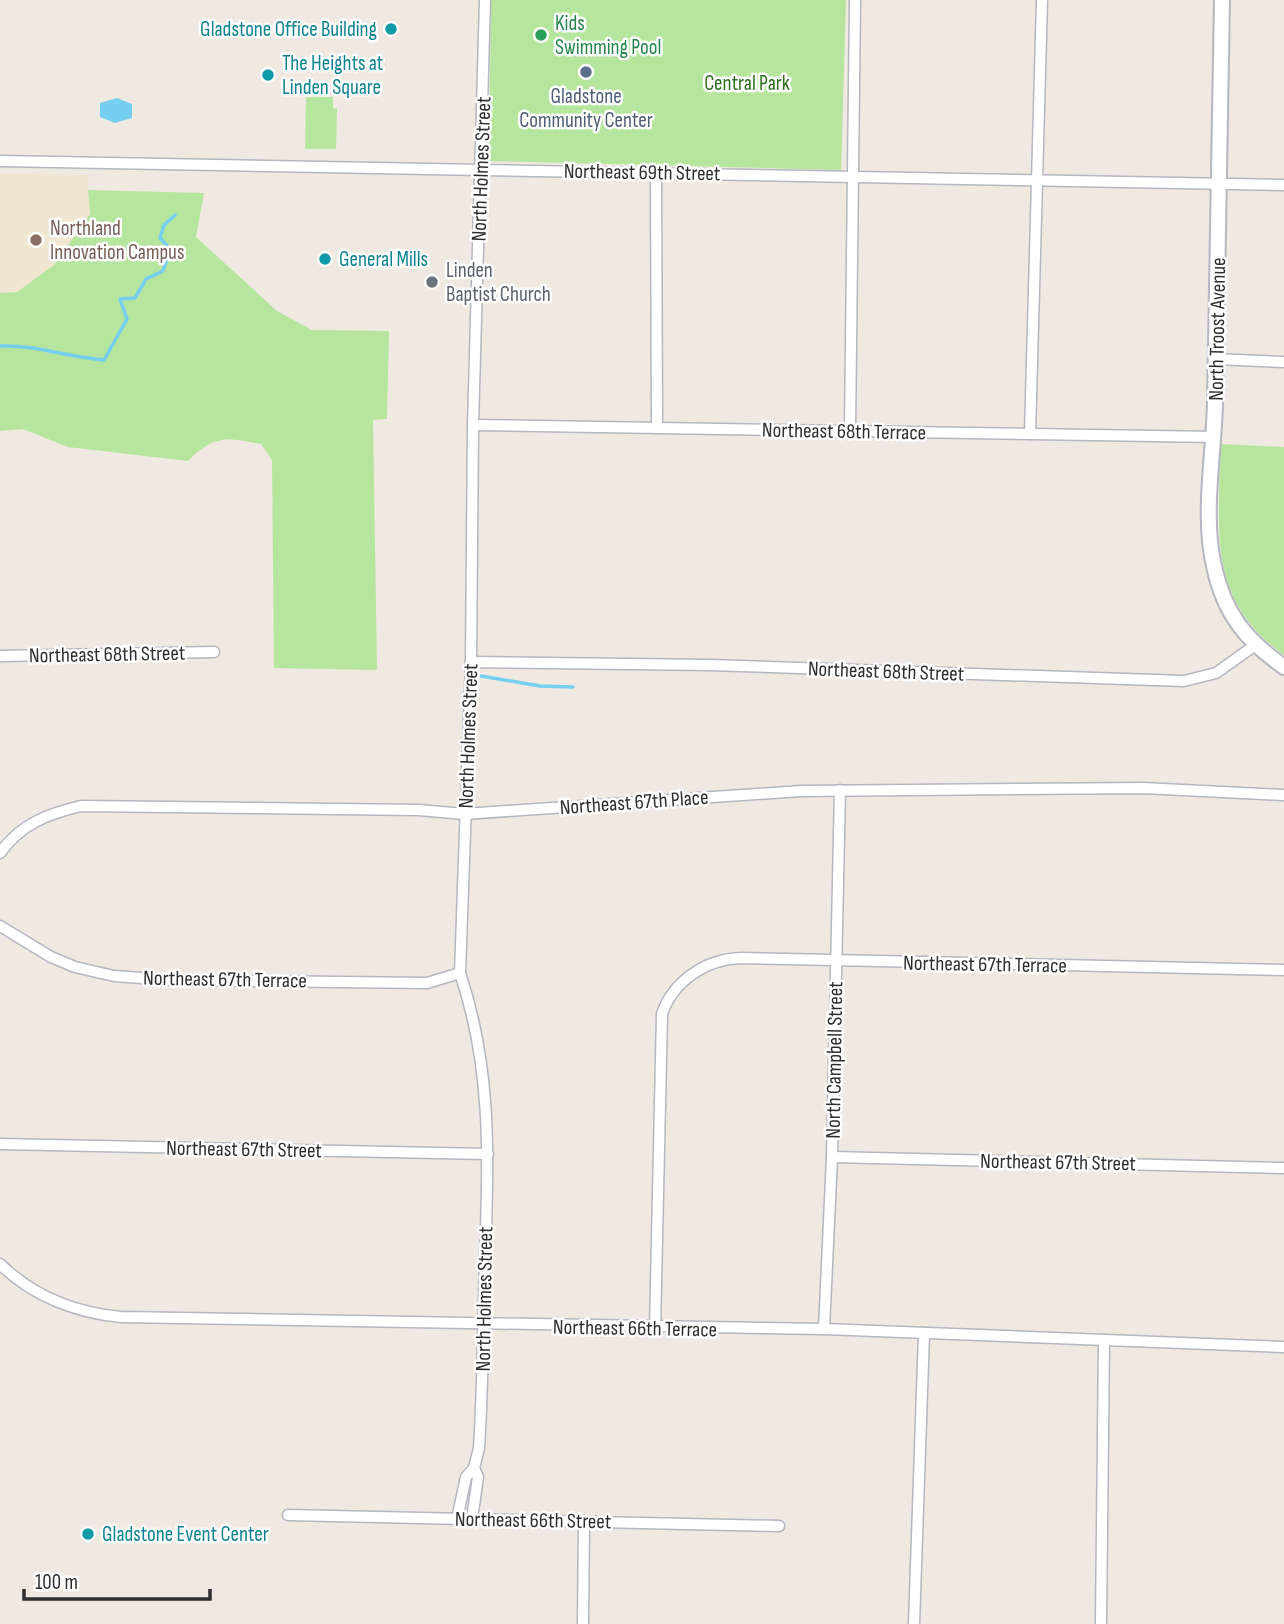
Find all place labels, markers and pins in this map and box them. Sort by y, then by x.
place label: Kids Swimming Pool [555,11,661,60]
place label: Gladstone Office Building [200,17,377,42]
marker: Gladstone Office Building [383,21,399,37]
marker: Kids Swimming Pool [533,27,549,43]
place label: The Heights at Linden Square [282,51,383,100]
marker: Gladstone Community Center [578,64,594,80]
marker: The Heights at Linden Square [260,67,276,83]
place label: Gladstone Community Center [519,84,653,133]
place label: Northland Innovation Campus [50,216,184,265]
marker: Northland Innovation Campus [28,232,44,248]
place label: General Mills [339,247,428,272]
marker: General Mills [317,251,333,267]
place label: Linden Baptist Church [446,258,551,307]
marker: Linden Baptist Church [424,274,440,290]
place label: Gladstone Event Center [102,1522,269,1547]
marker: Gladstone Event Center [80,1526,96,1542]

